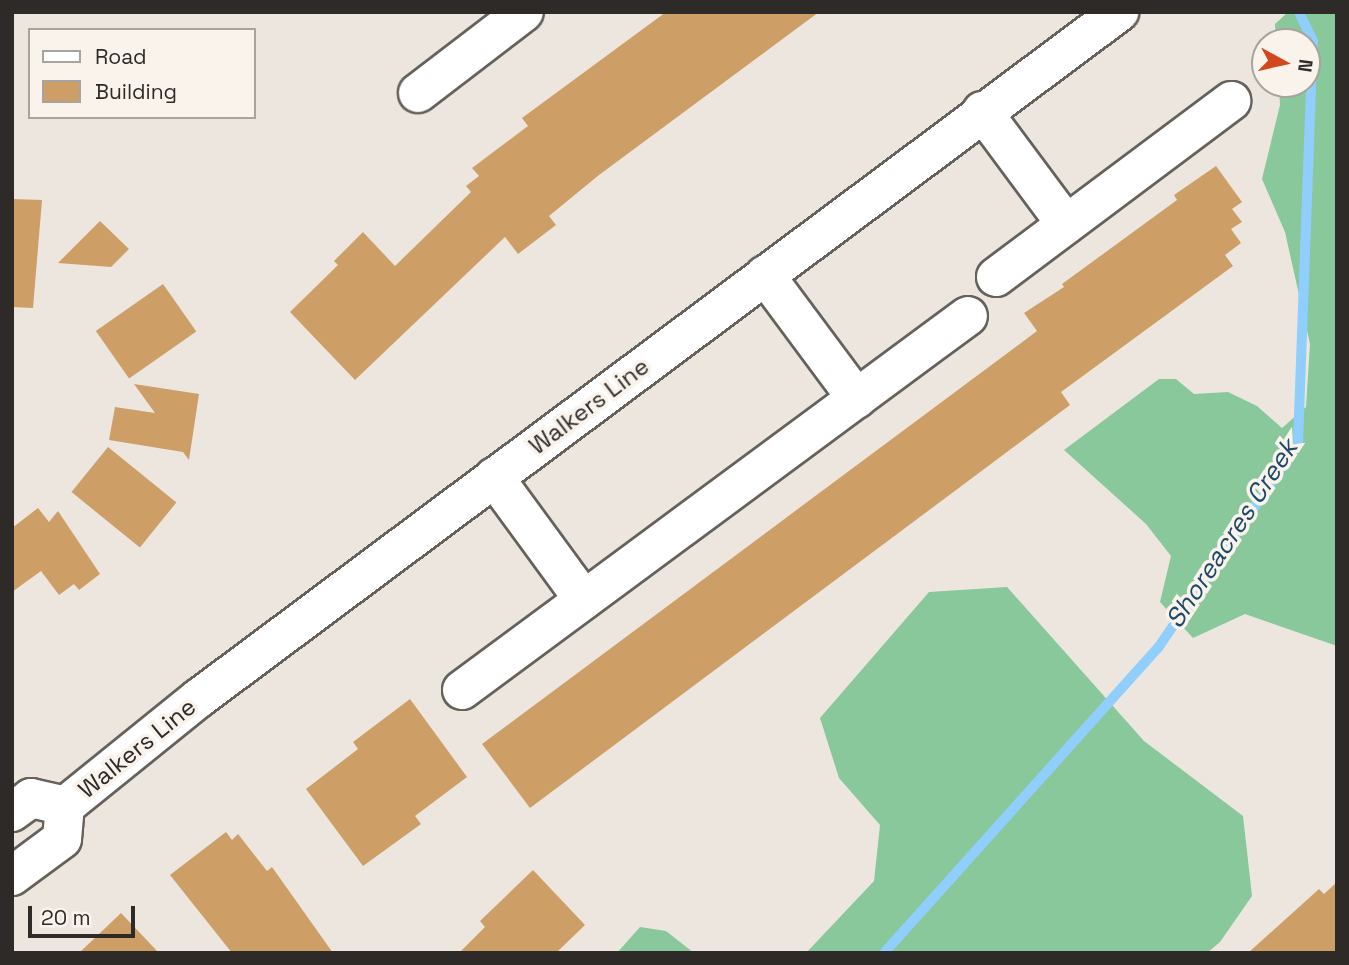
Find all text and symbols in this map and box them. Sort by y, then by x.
legend [28,28,256,119]
north arrow [1251,28,1321,98]
text: Road [95,43,147,70]
text: N [1292,58,1319,74]
text: Building [95,78,177,105]
street label: Walkers Line [523,352,655,460]
water label: Shoreacres Creek [1159,434,1305,634]
street label: Walkers Line [73,692,201,804]
scale bar [32,892,138,936]
text: 20 m [41,904,91,931]

